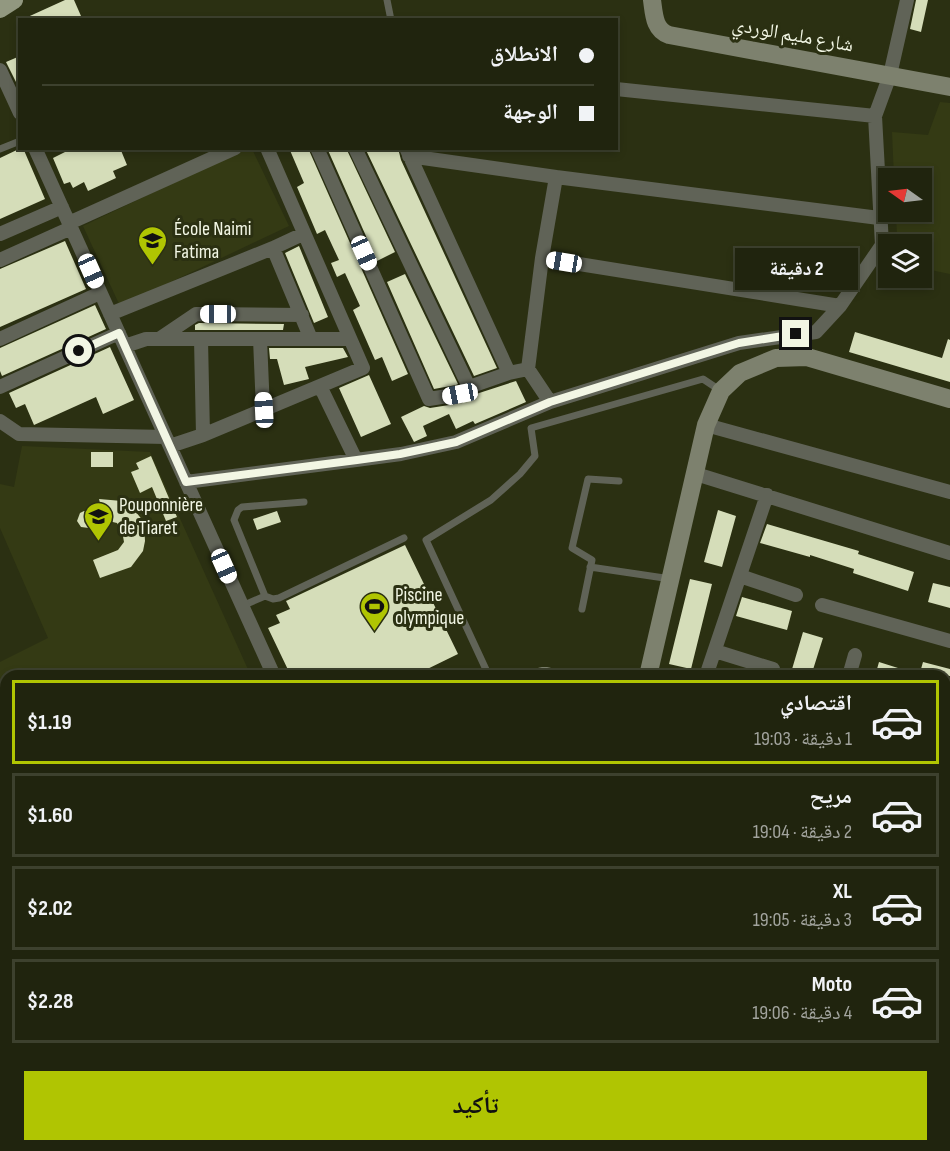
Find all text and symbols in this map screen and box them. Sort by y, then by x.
street label: شارع مليم الوردي [730,12,855,61]
text: الانطلاق [490,41,558,68]
text: الوجهة [503,99,558,126]
north arrow [878,168,932,222]
map controls [878,168,932,288]
place label: École Naimi Fatima [174,217,251,264]
school or university icon: École Naimi Fatima [137,224,169,266]
car [348,233,380,273]
button: layers [878,234,932,288]
callout: 2 دقيقة [734,247,858,289]
car [545,250,583,274]
car [75,251,107,291]
text: 2 دقيقة [770,257,823,281]
car [200,305,236,323]
route end [782,320,809,347]
route start [65,337,92,364]
car [441,382,479,406]
car [254,392,274,428]
place label: Pouponnière de Tiaret [119,493,203,540]
school or university icon: Pouponnière de Tiaret [82,500,114,542]
car [208,546,240,586]
place label: Piscine olympique [395,583,464,630]
sports icon: Piscine olympique [358,590,390,632]
text: اقتصادي [780,690,852,717]
icon: car [870,695,924,749]
text: $1.19 [27,709,72,736]
text: 1 دقيقة · 19:03 [754,727,852,751]
text: مريح [809,783,852,810]
icon: car [870,788,924,842]
text: $1.60 [27,802,73,829]
text: 2 دقيقة · 19:04 [753,820,852,844]
text: XL [833,878,852,905]
icon: car [870,881,924,935]
text: $2.02 [27,895,73,922]
text: 3 دقيقة · 19:05 [753,908,852,932]
text: Moto [812,971,852,998]
icon: car [870,974,924,1028]
text: $2.28 [27,988,73,1015]
text: 4 دقيقة · 19:06 [752,1001,852,1025]
button: تأكيد [24,1071,927,1140]

